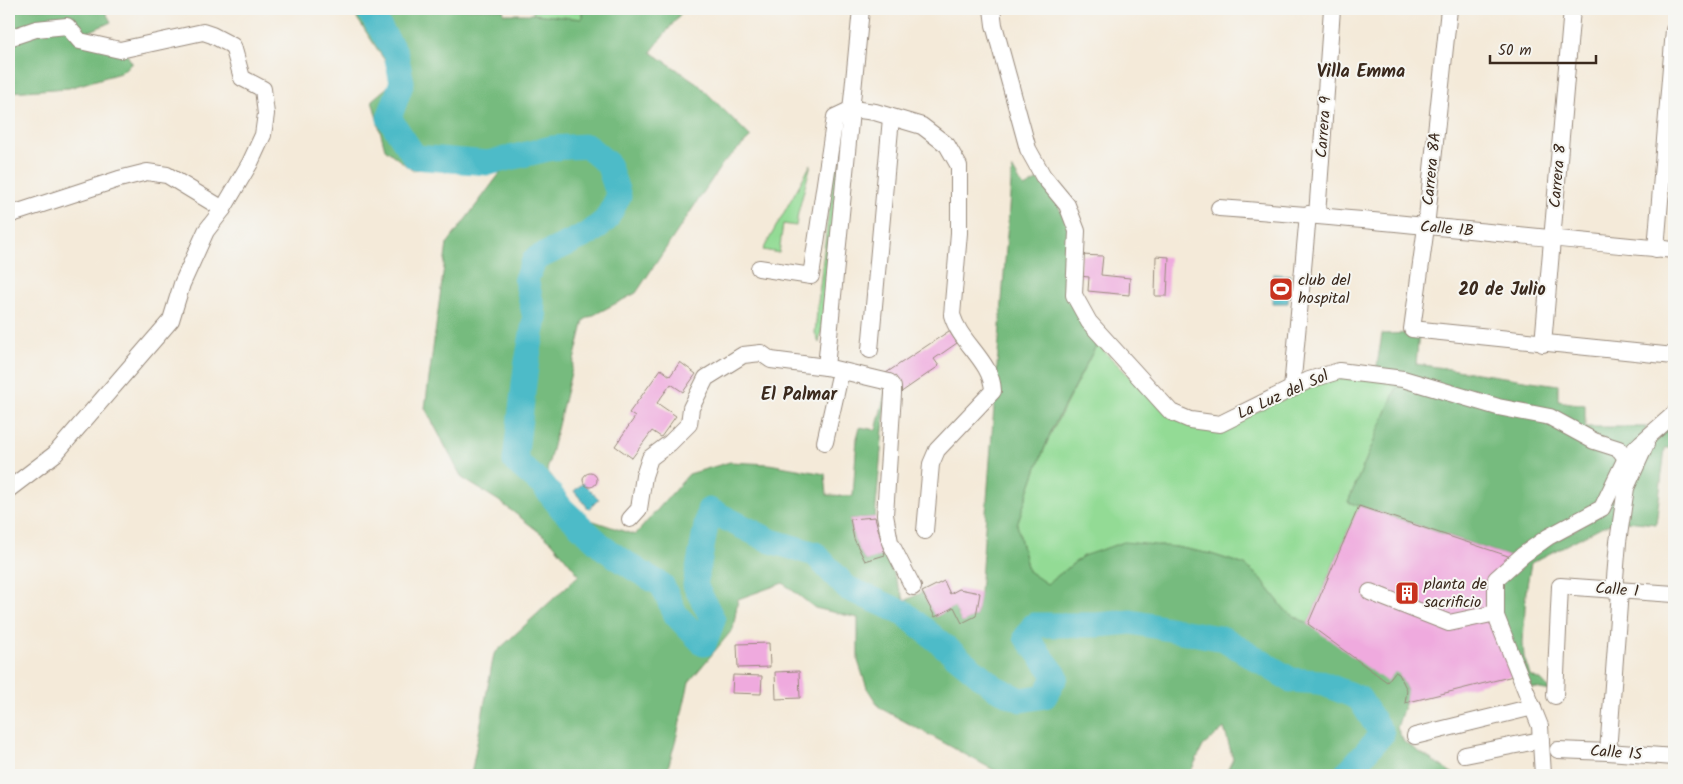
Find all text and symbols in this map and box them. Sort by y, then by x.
scale bar [1490,32,1597,64]
text: 50 m [1498,39,1532,63]
district label: Villa Emma [1317,58,1405,87]
street label: Carrera 9 [1309,95,1339,159]
street label: Carrera 8A [1416,131,1448,207]
street label: Carrera 8 [1543,143,1573,209]
street label: Calle 1B [1419,214,1475,244]
place label: club del hospital [1298,268,1351,311]
sports icon: club del hospital [1268,276,1294,302]
district label: 20 de Julio [1458,276,1546,305]
street label: La Luz del Sol [1233,364,1333,426]
district label: El Palmar [761,381,838,410]
place label: planta de sacrificio [1423,572,1487,615]
street label: Calle 1 [1594,576,1640,604]
building icon: planta de sacrificio [1394,580,1420,606]
street label: Calle 1S [1589,739,1643,767]

